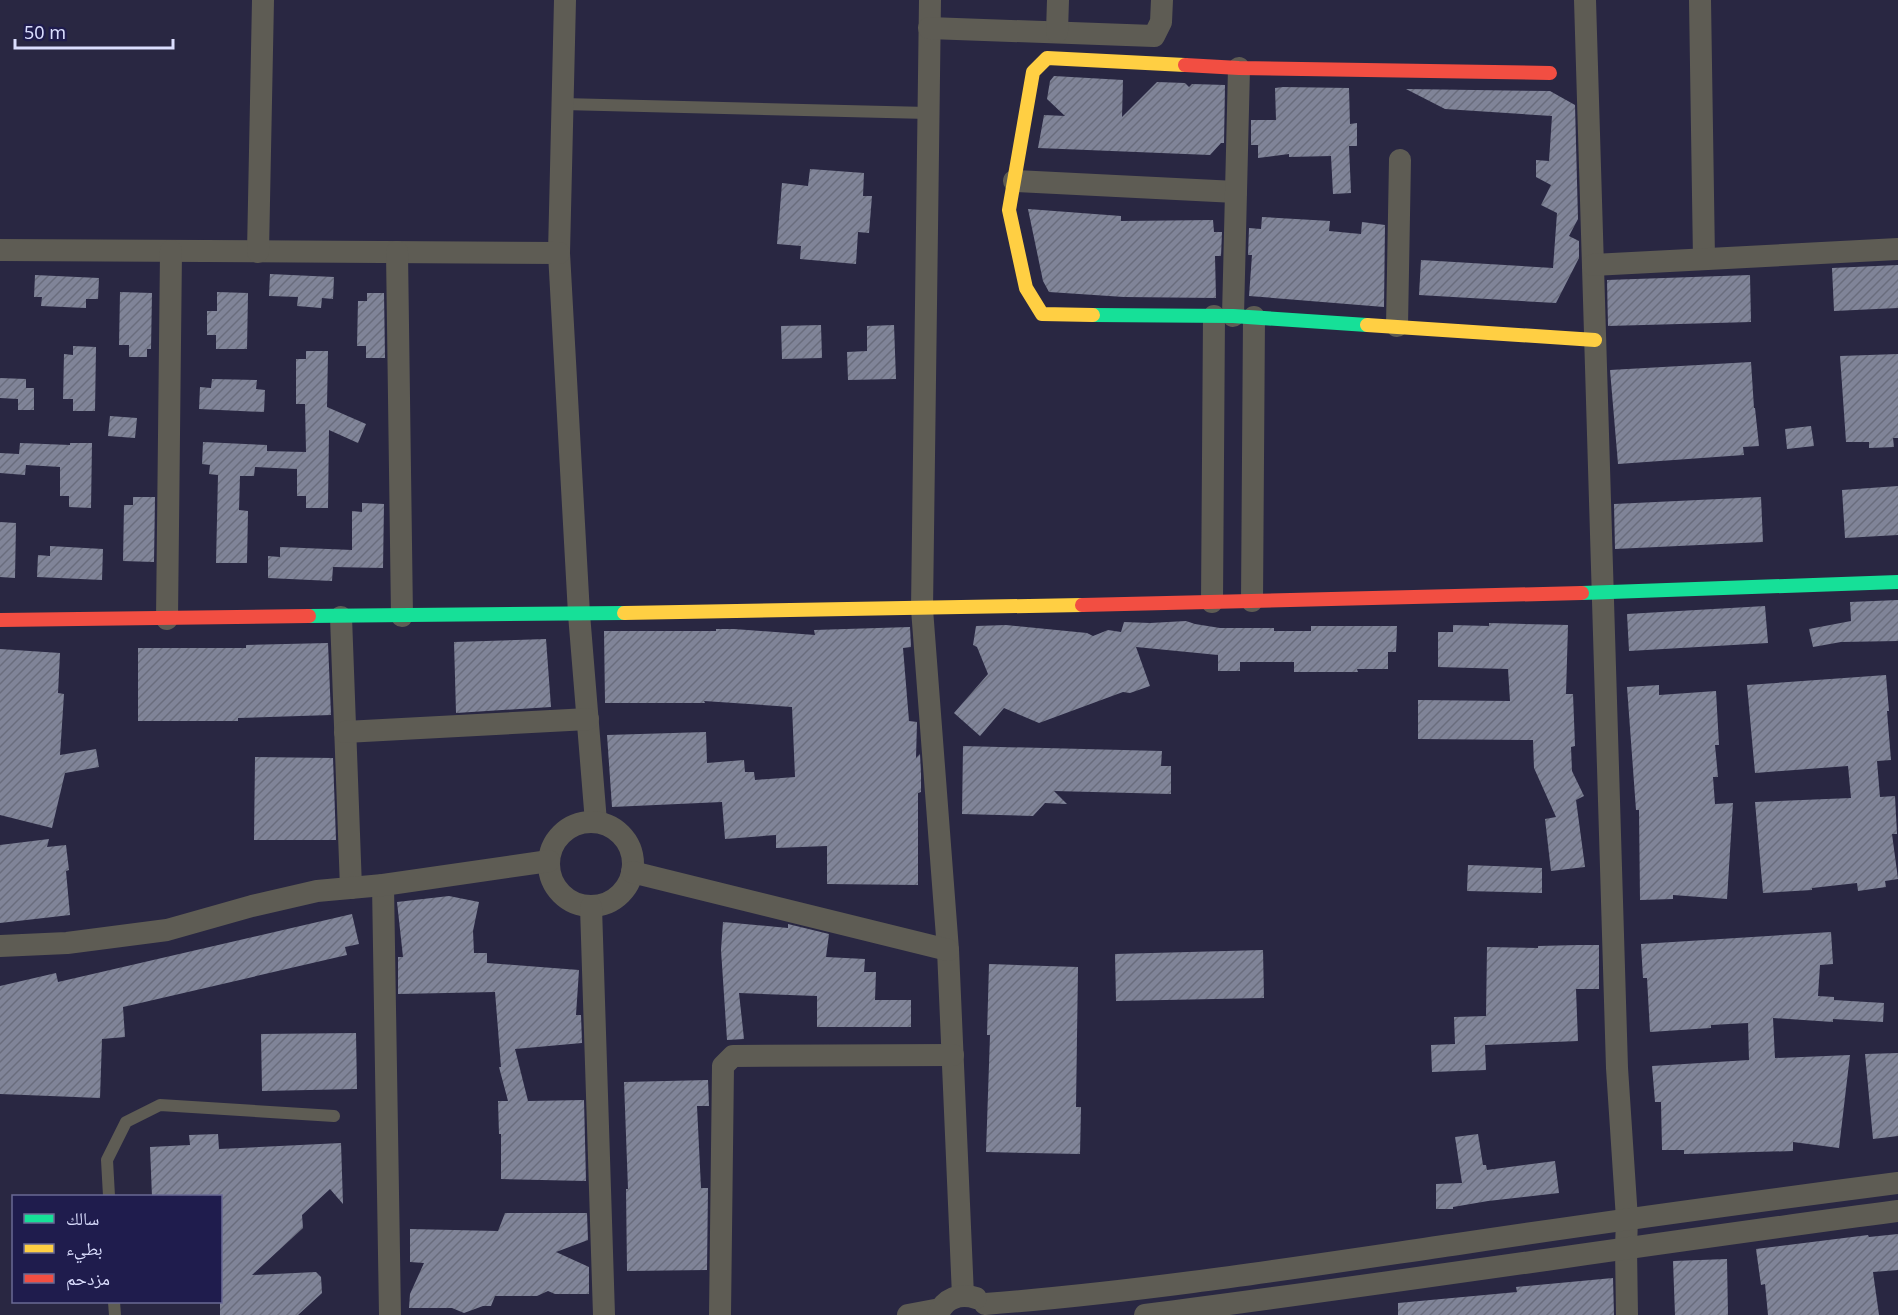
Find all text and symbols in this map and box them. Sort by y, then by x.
scale bar [15,12,172,50]
text: 50 m [24,20,66,44]
legend [12,1195,222,1303]
text: سالك [66,1206,99,1230]
text: بطيء [66,1236,103,1264]
text: مزدحم [66,1266,110,1291]

